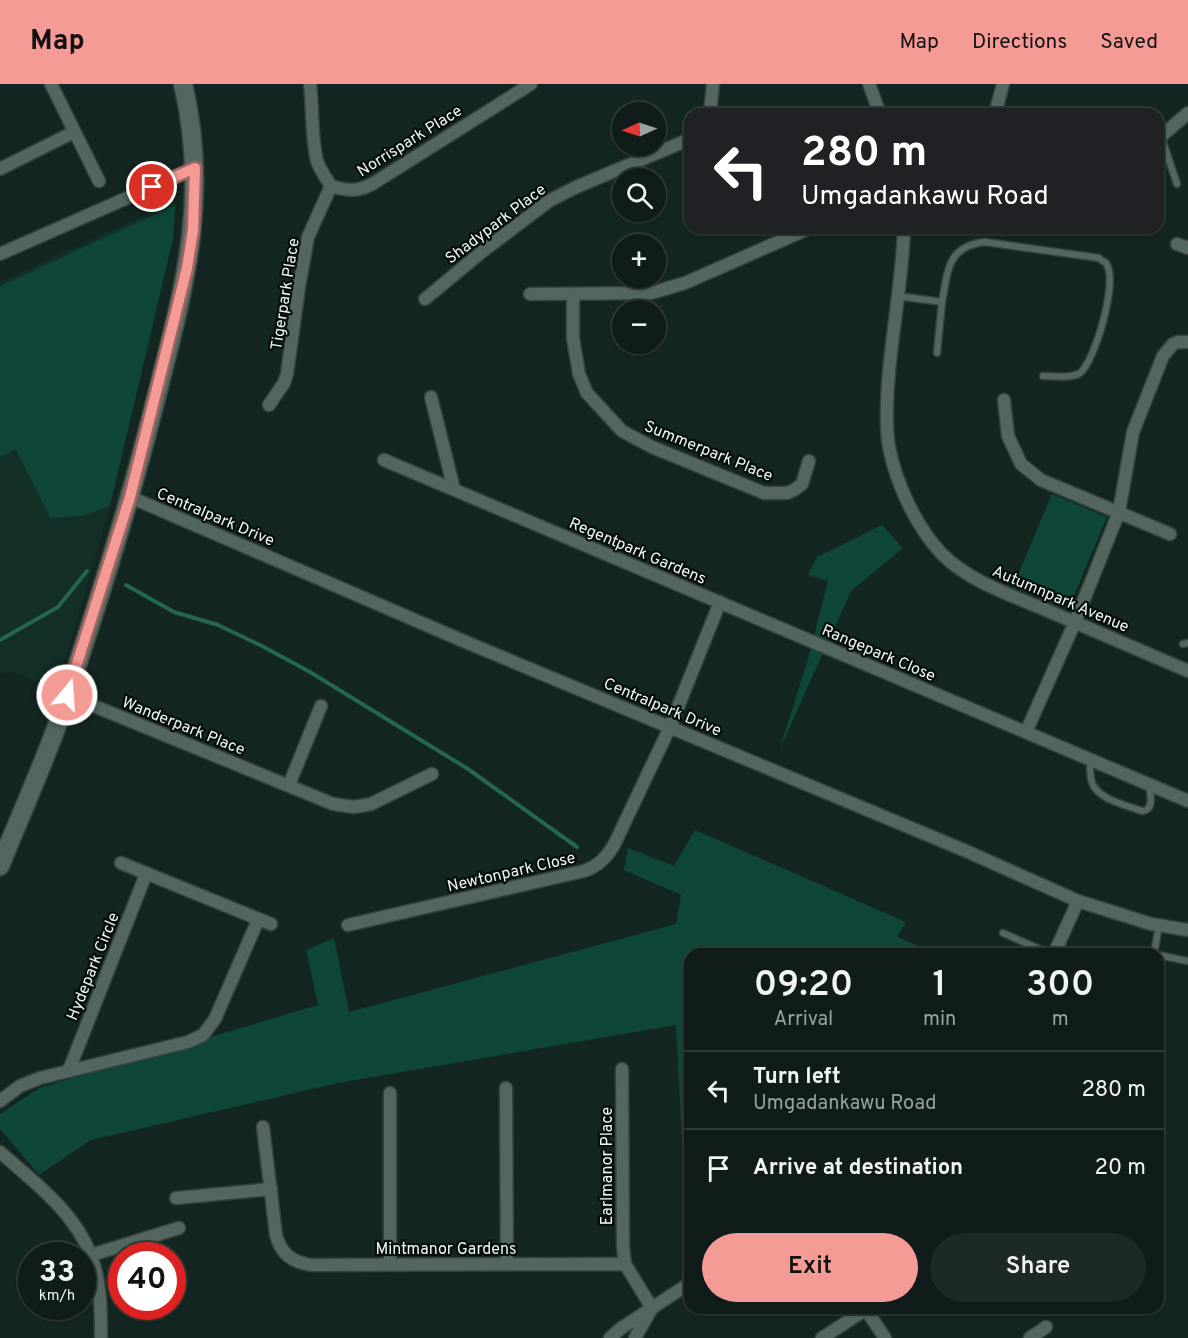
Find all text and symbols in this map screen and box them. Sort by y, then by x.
text: Map [30,24,85,60]
text: Map [899,29,939,56]
text: Directions [972,29,1067,56]
text: Saved [1100,29,1158,56]
street label: Norrispark Place [354,101,466,182]
north arrow [612,102,666,156]
map controls [612,102,666,354]
text: 280 m [801,128,927,181]
icon: left [702,132,780,210]
pin [126,161,177,212]
button: search [612,168,666,222]
icon: arrive [135,170,168,203]
street label: Shadypark Place [442,180,551,269]
text: Umgadankawu Road [801,180,1049,214]
button: + [612,234,666,288]
street label: Tigerpark Place [267,237,305,352]
button: − [612,300,666,354]
street label: Summerpark Place [641,417,776,487]
street label: Centralpark Drive [153,484,277,552]
street label: Regentpark Gardens [566,514,709,590]
street label: Autumnpark Avenue [989,562,1132,638]
street label: Rangepark Close [818,621,938,687]
position arrow [35,663,99,727]
street label: Centralpark Drive [600,674,724,742]
street label: Wanderpark Place [119,693,248,761]
street label: Newtonpark Close [445,848,577,897]
street label: Hydepark Circle [63,910,125,1024]
text: 09:20 [754,963,853,1009]
text: 1 [933,963,947,1009]
text: 300 [1026,963,1094,1009]
text: Arrival [774,1007,833,1033]
text: min [923,1007,956,1033]
text: m [1052,1007,1069,1033]
text: Turn left [753,1064,841,1091]
icon: left [702,1074,735,1107]
text: 280 m [1081,1077,1146,1104]
text: Umgadankawu Road [753,1091,937,1117]
street label: Earlmanor Place [598,1107,618,1225]
icon: arrive [702,1152,735,1185]
text: Arrive at destination [753,1155,963,1182]
text: 20 m [1095,1155,1146,1182]
button: Exit [702,1233,918,1302]
button: Share [930,1233,1146,1302]
street label: Mintmanor Gardens [375,1240,517,1260]
speed limit sign: 40 [108,1242,186,1320]
text: 33 [39,1255,75,1292]
text: km/h [39,1287,75,1306]

